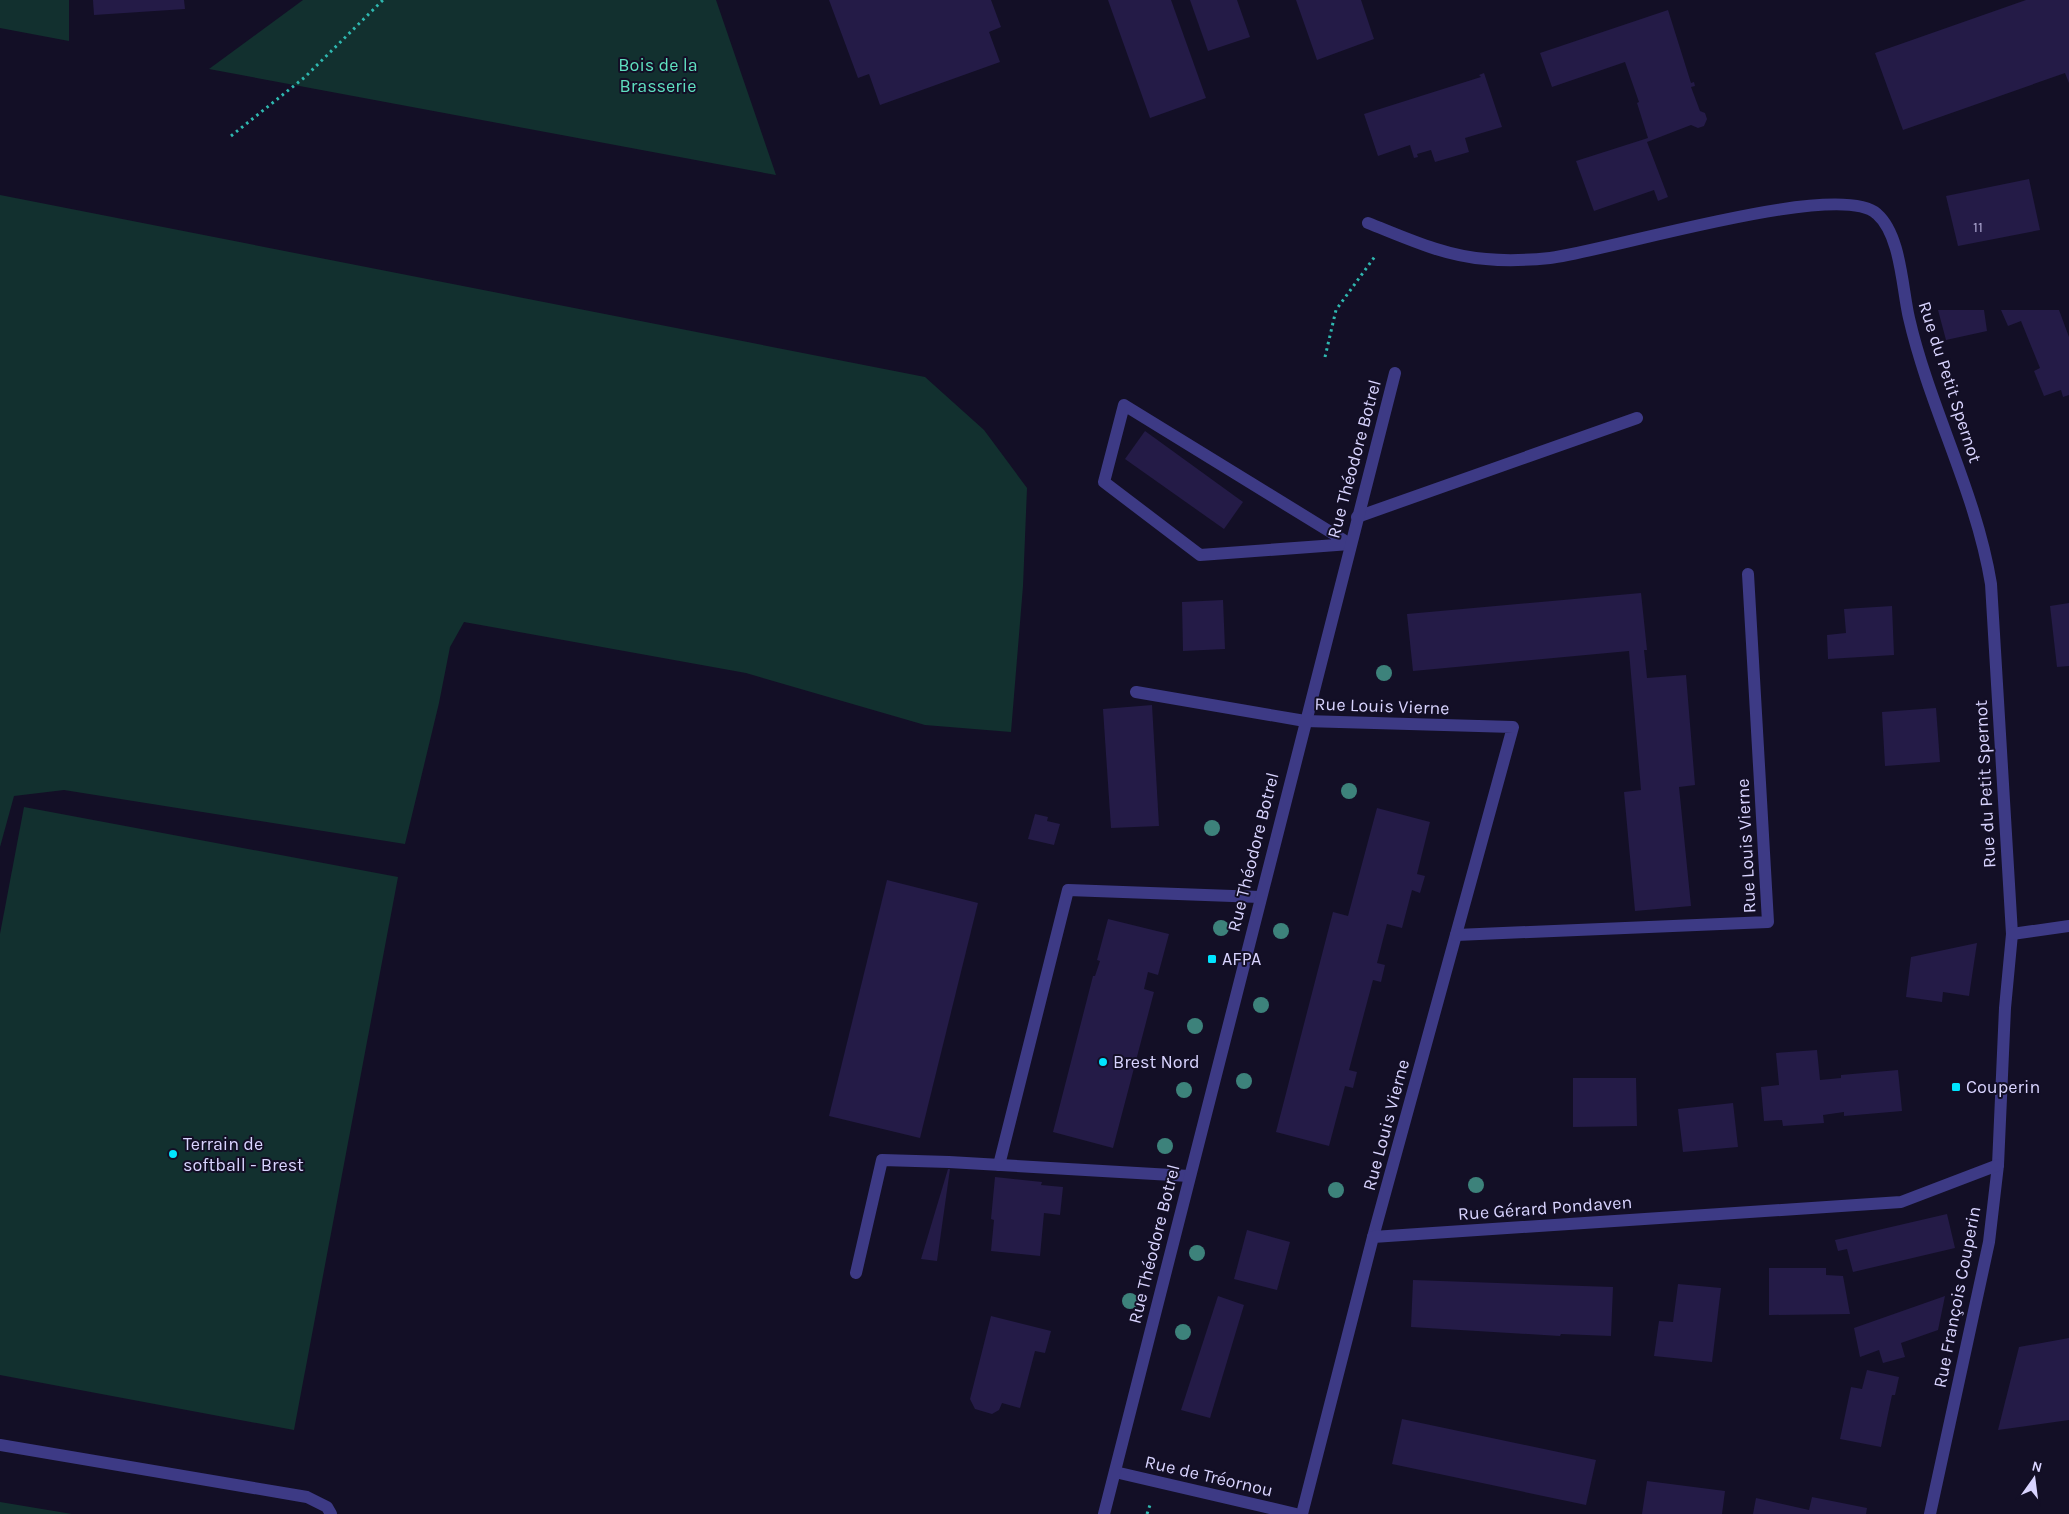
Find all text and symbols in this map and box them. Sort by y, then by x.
park label: Bois de la Brasserie [618,54,698,97]
house number: 11 [1973,218,1983,236]
street label: Rue du Petit Spernot [1914,299,1987,466]
street label: Rue Théodore Botrel [1322,377,1386,541]
street label: Rue Louis Vierne [1314,693,1450,719]
street label: Rue du Petit Spernot [1970,699,2000,869]
street label: Rue Théodore Botrel [1223,770,1283,934]
street label: Rue Louis Vierne [1731,778,1761,914]
place label: AFPA [1222,948,1261,970]
marker: AFPA [1206,953,1218,965]
place label: Brest Nord [1113,1051,1200,1073]
marker: Brest Nord [1097,1056,1109,1068]
street label: Rue Louis Vierne [1358,1057,1414,1193]
place label: Couperin [1966,1076,2040,1098]
marker: Couperin [1950,1081,1962,1093]
place label: Terrain de softball - Brest [183,1133,304,1176]
marker: Terrain de softball - Brest [167,1148,179,1160]
street label: Rue Théodore Botrel [1124,1162,1184,1326]
street label: Rue Gérard Pondaven [1457,1191,1633,1225]
street label: Rue François Couperin [1929,1204,1985,1390]
street label: Rue de Tréornou [1143,1451,1275,1501]
north arrow [2009,1454,2059,1504]
text: N [2030,1457,2044,1476]

